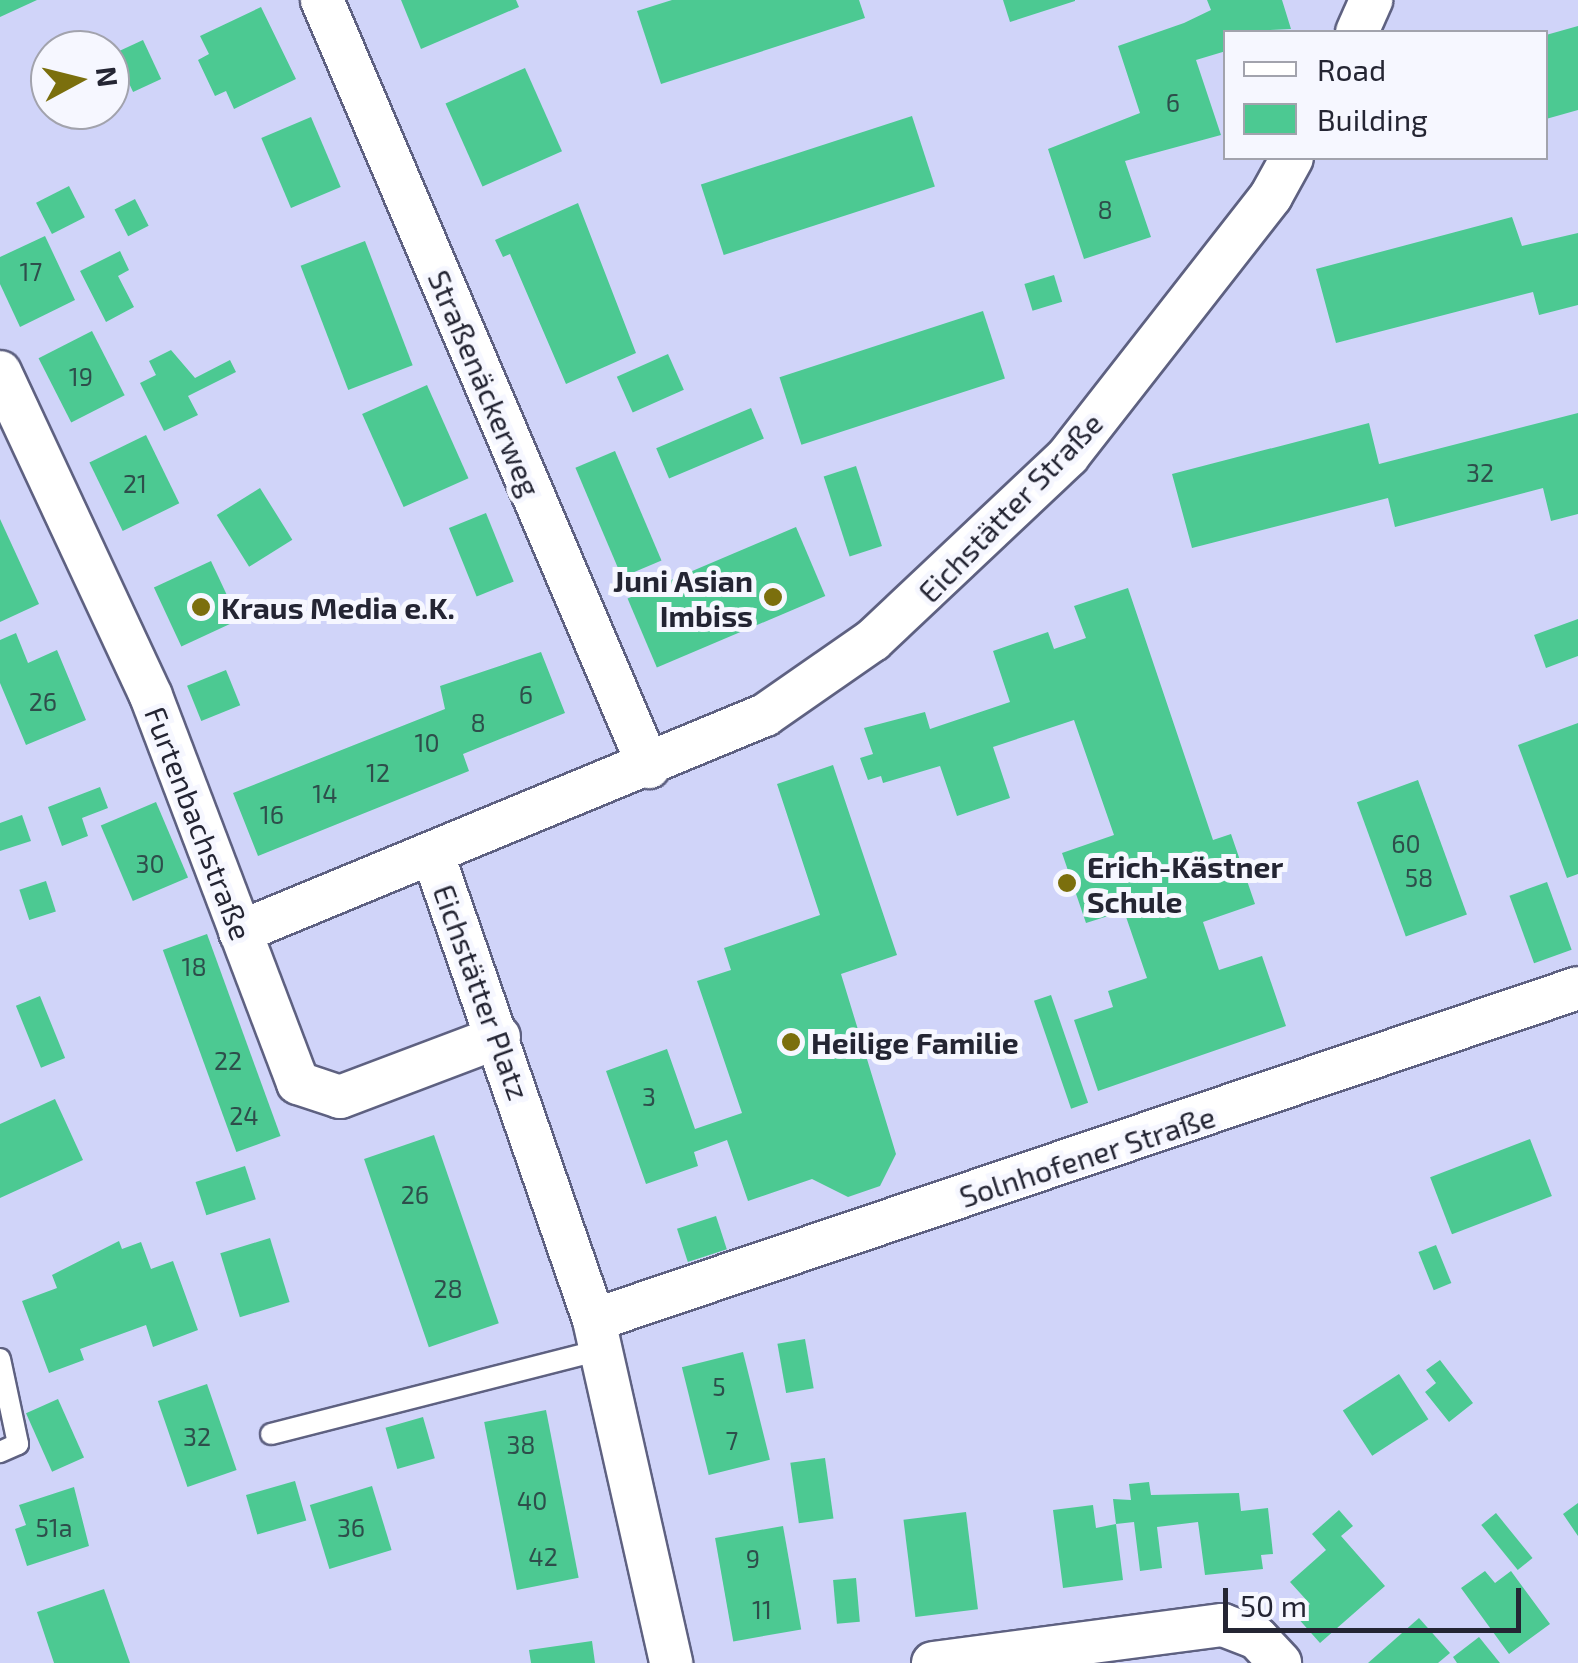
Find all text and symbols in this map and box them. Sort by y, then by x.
north arrow [30,30,130,130]
legend [1223,30,1548,160]
text: Road [1317,51,1386,87]
text: N [90,64,126,89]
house number: 6 [1166,87,1180,117]
text: Building [1317,101,1428,137]
house number: 8 [1097,194,1113,224]
house number: 17 [20,256,42,286]
street label: Straßenäckerweg [421,265,549,501]
house number: 19 [69,361,93,391]
street label: Eichstätter Straße [910,405,1110,609]
house number: 32 [1466,457,1494,487]
house number: 21 [123,468,147,498]
place label: Juni Asian Imbiss [612,562,753,632]
marker: Juni Asian Imbiss [762,586,784,608]
place label: Kraus Media e.K. [221,589,455,625]
marker: Kraus Media e.K. [190,596,212,618]
house number: 6 [519,679,533,709]
house number: 26 [29,686,57,716]
street label: Furtenbachstraße [138,701,260,945]
house number: 8 [470,707,486,737]
house number: 10 [414,727,440,757]
house number: 12 [366,757,390,787]
house number: 14 [312,778,338,808]
house number: 16 [260,799,284,829]
house number: 60 [1391,828,1421,858]
house number: 30 [136,848,164,878]
place label: Erich-Kästner Schule [1087,848,1283,918]
house number: 58 [1405,862,1433,892]
marker: Erich-Kästner Schule [1056,872,1078,894]
street label: Eichstätter Platz [426,879,538,1105]
house number: 18 [181,951,207,981]
place label: Heilige Familie [811,1024,1019,1060]
marker: Heilige Familie [780,1031,802,1053]
house number: 22 [214,1045,242,1075]
house number: 3 [642,1081,656,1111]
street label: Solnhofener Straße [954,1098,1220,1214]
house number: 24 [229,1100,259,1130]
house number: 26 [401,1179,429,1209]
house number: 28 [433,1273,463,1303]
house number: 5 [712,1371,726,1401]
house number: 32 [183,1421,211,1451]
house number: 7 [726,1425,738,1455]
house number: 38 [506,1429,536,1459]
house number: 40 [517,1485,547,1515]
house number: 51a [35,1512,73,1542]
house number: 36 [337,1512,365,1542]
house number: 42 [528,1541,558,1571]
house number: 9 [746,1543,760,1573]
scale bar [1228,1568,1526,1630]
text: 50 m [1240,1587,1307,1623]
house number: 11 [752,1594,772,1624]

